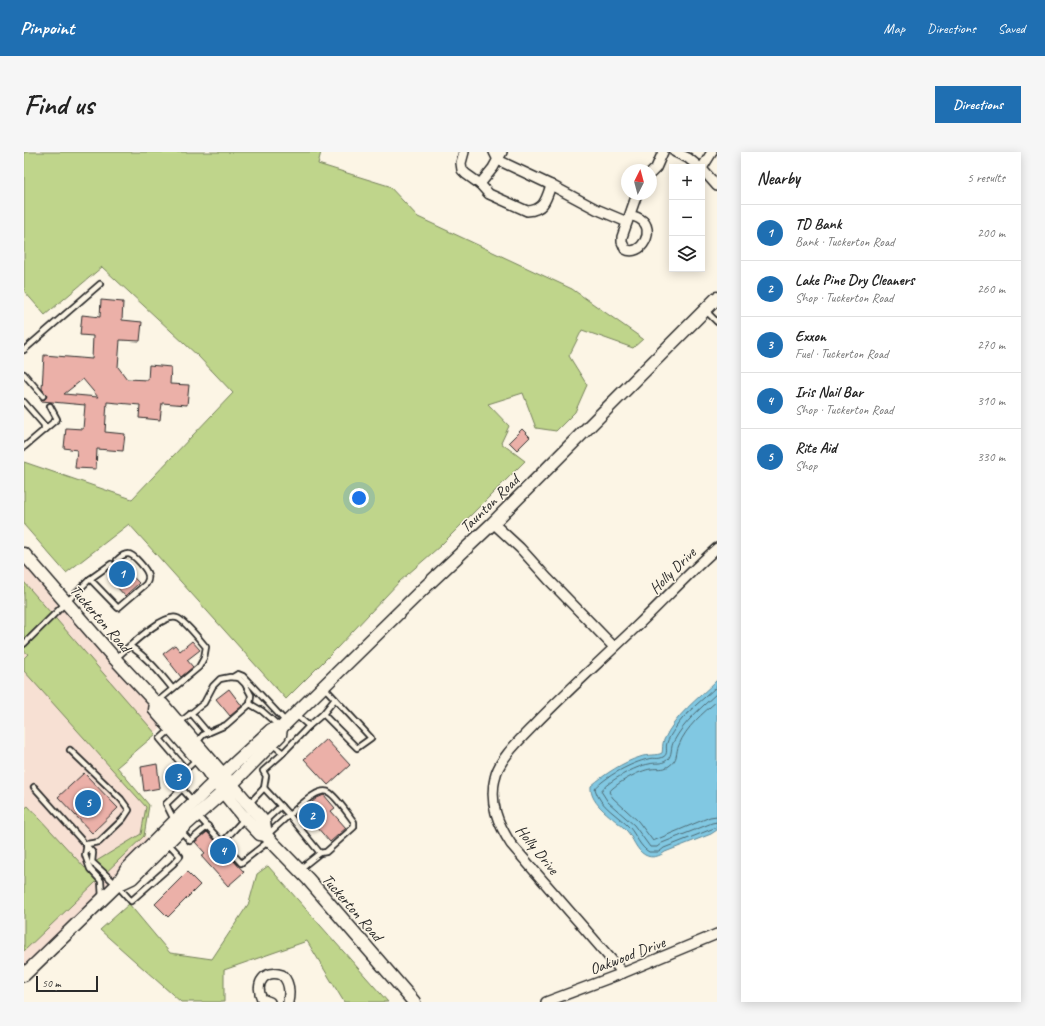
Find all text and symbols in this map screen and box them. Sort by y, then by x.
text: Pinpoint [20,16,74,40]
text: Map [884,20,905,37]
text: Directions [927,20,976,37]
text: Saved [998,20,1025,37]
button: Directions [935,86,1021,123]
text: Find us [24,87,94,122]
north arrow [621,164,657,200]
map controls [669,164,705,272]
button: + [669,164,705,200]
text: Nearby [757,168,800,189]
text: 5 results [967,170,1005,186]
button: − [669,200,705,236]
text: TD Bank [795,215,841,234]
text: 1 [767,225,773,241]
text: 200 m [977,225,1005,241]
text: Bank · Tuckerton Road [795,234,894,250]
button: layers [669,236,705,272]
text: Lake Pine Dry Cleaners [795,271,914,290]
text: 2 [767,281,773,297]
text: 260 m [977,281,1005,297]
text: Shop · Tuckerton Road [795,290,893,306]
text: Exxon [795,327,826,346]
text: 3 [767,337,773,353]
text: 270 m [977,337,1005,353]
text: Fuel · Tuckerton Road [795,346,888,362]
text: Iris Nail Bar [795,383,863,402]
text: 4 [767,393,773,409]
text: 310 m [977,393,1005,409]
text: Shop · Tuckerton Road [795,402,893,418]
text: Rite Aid [795,439,836,458]
text: 5 [767,449,773,465]
text: 330 m [977,449,1005,465]
text: Shop [795,458,817,474]
street label: Taunton Road [456,469,525,537]
your location [349,488,369,508]
street label: Holly Drive [645,542,702,598]
pin: 1 [109,559,135,589]
street label: Tuckerton Road [65,581,137,659]
pin: 3 [165,762,191,792]
pin: 5 [75,788,101,818]
pin: 2 [299,801,325,831]
street label: Holly Drive [511,821,564,880]
pin: 4 [210,836,236,866]
street label: Tuckerton Road [317,870,389,948]
street label: Oakwood Drive [587,932,670,979]
scale bar [36,974,98,993]
text: 50 m [42,976,61,990]

